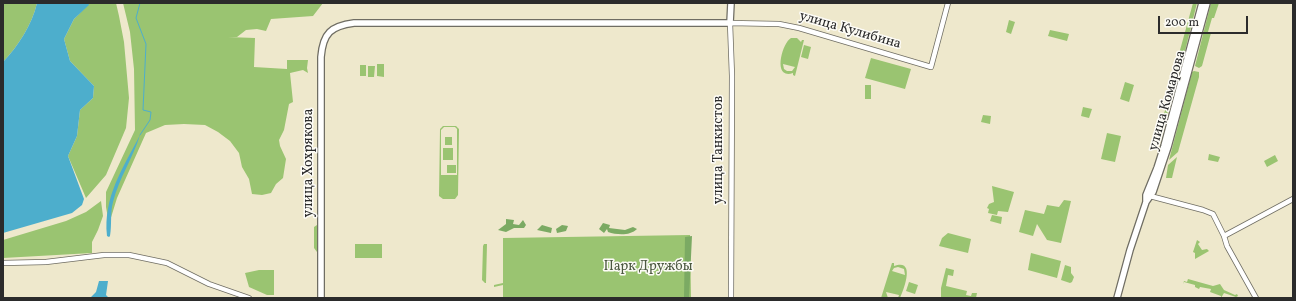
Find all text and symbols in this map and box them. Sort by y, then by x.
street label: улица Кулибина [797,8,903,54]
scale bar [1160,8,1250,34]
text: 200 m [1165,15,1199,31]
street label: улица Комарова [1146,49,1190,153]
street label: улица Танкистов [711,96,727,204]
street label: улица Хохрякова [301,109,317,217]
park label: Парк Дружбы [603,259,693,275]

